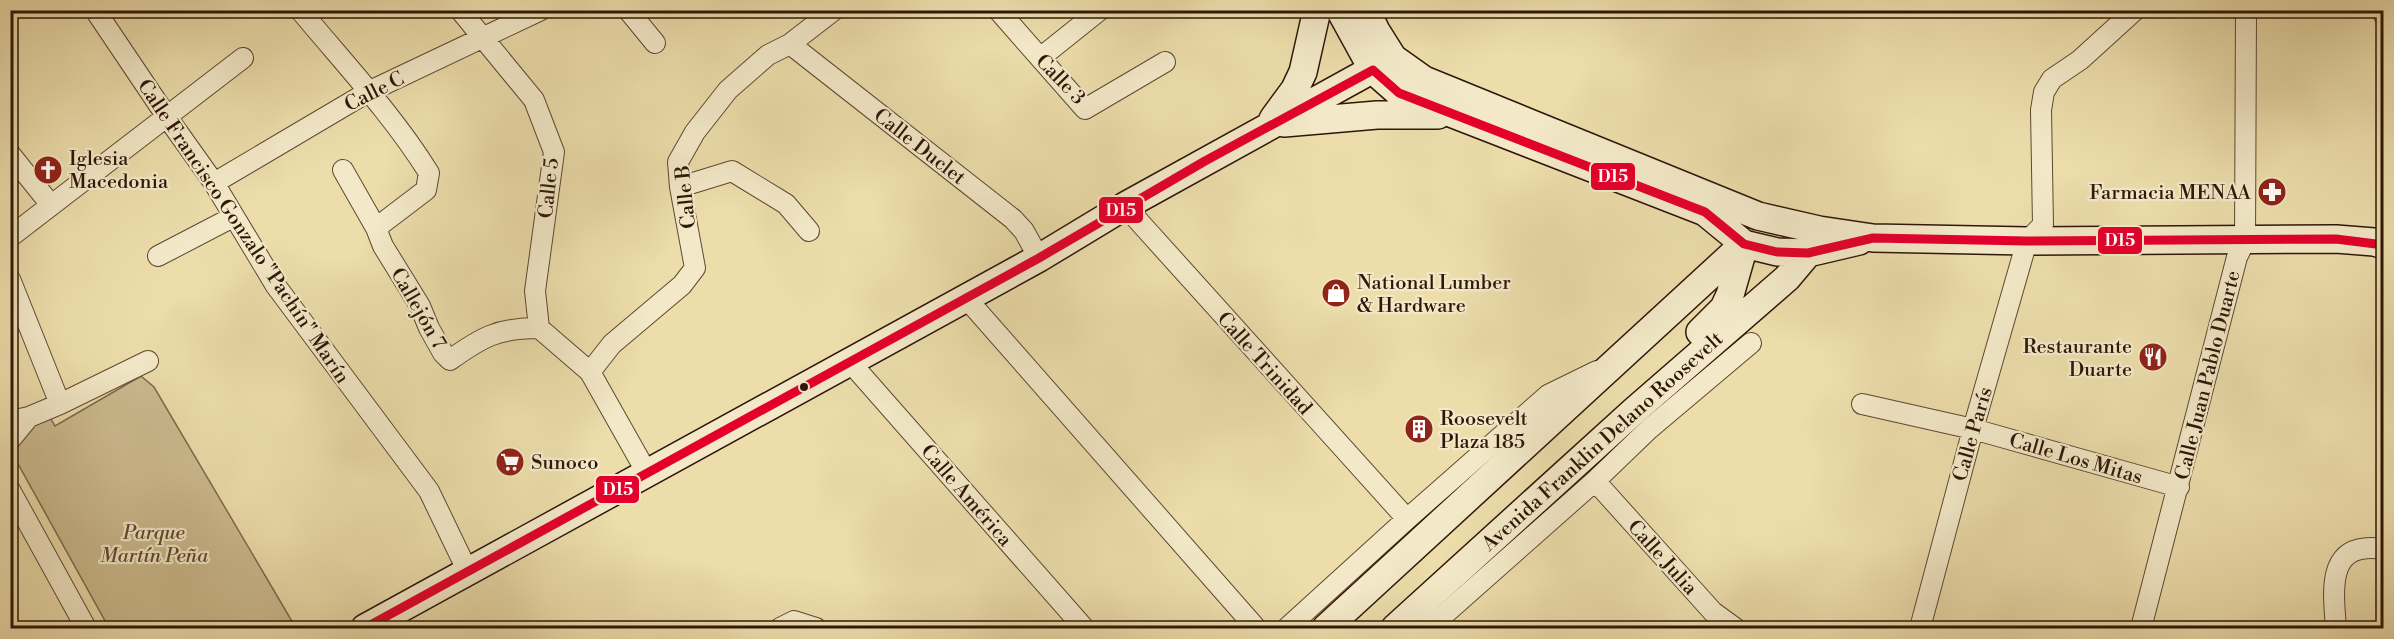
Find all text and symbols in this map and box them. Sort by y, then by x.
street label: Calle 3 [1030,49,1090,111]
street label: Calle C [341,67,409,118]
street label: Calle Francisco Gonzalo "Pachín" Marín [131,75,354,389]
street label: Calle Duclet [868,103,970,191]
place label: Iglesia Macedonia [69,147,169,195]
church icon: Iglesia Macedonia [32,154,64,186]
street label: Calle 5 [534,157,565,220]
line badge: D15 [1590,162,1636,191]
street label: Calle B [671,164,702,230]
text: D15 [1598,167,1628,187]
pharmacy icon: Farmacia MENAA [2256,176,2288,208]
place label: Farmacia MENAA [2089,181,2252,206]
line badge: D15 [1098,196,1144,224]
text: D15 [1106,201,1136,221]
line badge: D15 [2097,226,2143,255]
text: D15 [2105,231,2135,251]
street label: Callejón 7 [384,264,451,354]
street label: Calle Juan Pablo Duarte [2170,268,2247,483]
place label: National Lumber & Hardware [1357,271,1511,319]
shop icon: National Lumber & Hardware [1320,277,1352,309]
street label: Calle Trinidad [1211,307,1317,421]
street label: Avenida Franklin Delano Roosevelt [1477,327,1729,558]
place label: Restaurante Duarte [2023,335,2132,383]
restaurant icon: Restaurante Duarte [2137,341,2169,373]
unlabelled marker [798,381,810,393]
street label: Calle París [1948,384,1999,485]
place label: Roosevelt Plaza 185 [1440,407,1528,455]
building icon: Roosevelt Plaza 185 [1403,413,1435,445]
street label: Calle Los Mitas [2006,428,2145,490]
street label: Calle América [915,440,1018,553]
supermarket icon: Sunoco [494,446,526,478]
place label: Sunoco [531,451,598,476]
line badge: D15 [595,475,640,504]
text: D15 [603,480,633,500]
street label: Calle Julia [1622,515,1703,601]
park label: Parque Martín Peña [100,521,209,569]

